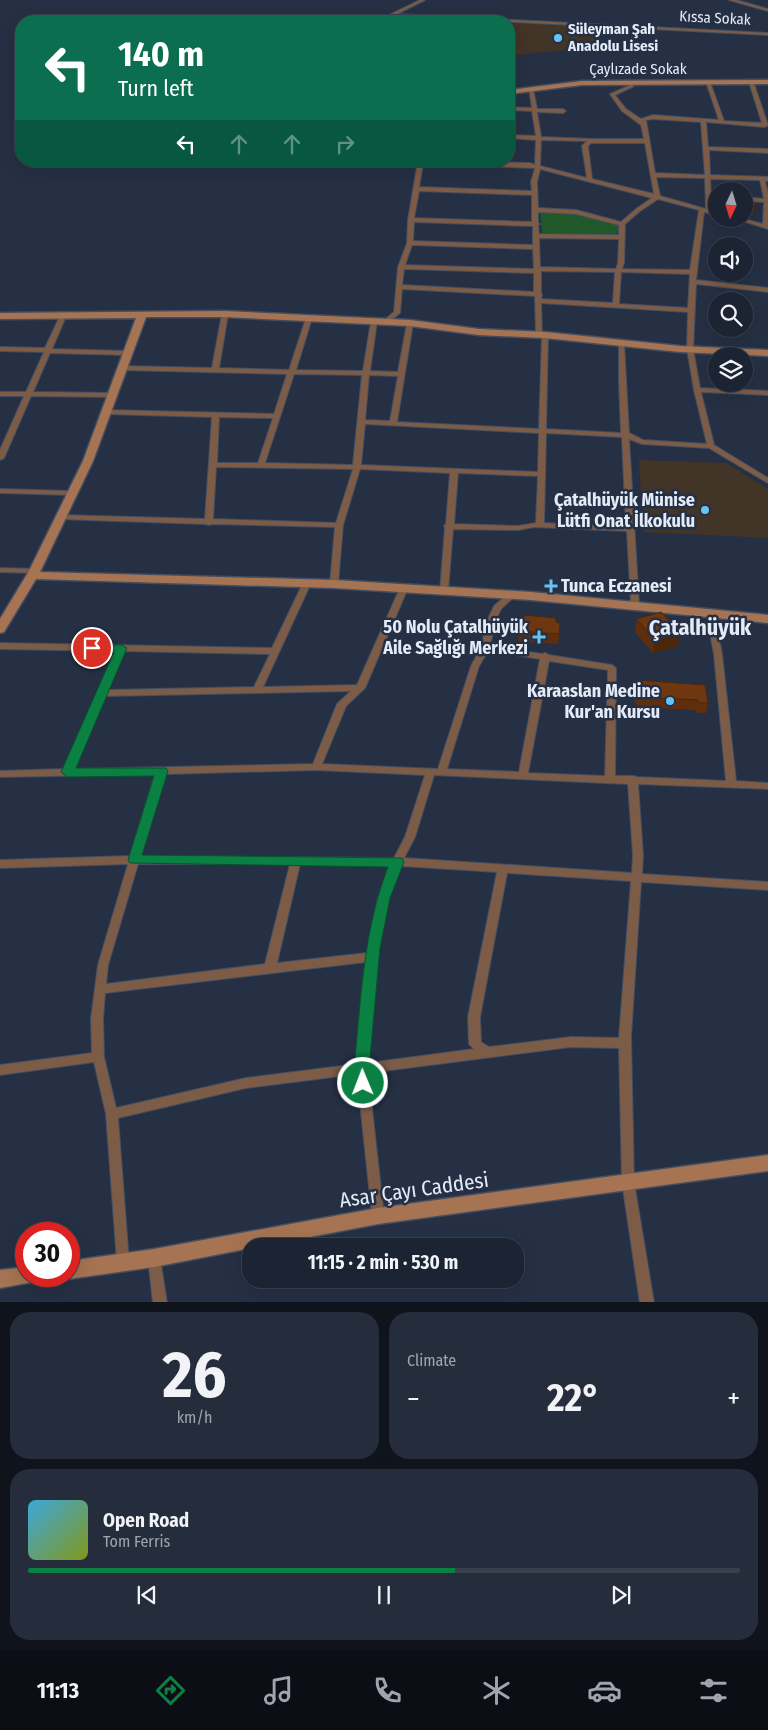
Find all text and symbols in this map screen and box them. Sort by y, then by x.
street label: Kıssa Sokak [679,7,751,29]
place label: Süleyman Şah Anadolu Lisesi [567,20,658,55]
marker: Süleyman Şah Anadolu Lisesi [552,32,564,44]
text: 140 m [118,33,204,75]
icon: left [35,35,100,100]
street label: Çaylızade Sokak [589,60,687,78]
text: Turn left [118,75,194,102]
icon: left [172,130,200,158]
icon: ahead [225,130,253,158]
icon: ahead [278,130,306,158]
icon: right [331,130,359,158]
north arrow [708,182,752,228]
map controls [708,182,753,392]
button: sound [708,237,753,282]
button: search [708,292,753,337]
button: layers [708,347,753,392]
place label: Çatalhüyük Münise Lütfi Onat İlkokulu [554,489,695,532]
marker: Çatalhüyük Münise Lütfi Onat İlkokulu [699,504,711,516]
place label: Tunca Eczanesi [561,575,672,597]
marker: Tunca Eczanesi [545,580,557,592]
district label: Çatalhüyük [649,614,752,641]
place label: 50 Nolu Çatalhüyük Aile Sağlığı Merkezi [382,616,529,659]
pin [71,627,113,669]
marker: 50 Nolu Çatalhüyük Aile Sağlığı Merkezi [532,630,546,644]
icon: arrive [78,634,106,662]
place label: Karaaslan Medine Kur'an Kursu [527,680,660,723]
marker: Karaaslan Medine Kur'an Kursu [664,695,676,707]
position arrow [336,1056,388,1108]
street label: Asar Çayı Caddesi [338,1167,490,1213]
speed limit sign: 30 [15,1222,80,1287]
text: 11:15 · 2 min · 530 m [308,1251,458,1274]
text: 26 [162,1336,227,1414]
text: Climate [407,1351,456,1370]
text: 22° [547,1375,600,1421]
text: − [407,1382,420,1415]
text: + [727,1382,740,1415]
text: km/h [177,1408,212,1427]
text: Open Road [103,1509,189,1532]
text: Tom Ferris [103,1532,170,1551]
icon: previous [133,1581,161,1609]
icon: pause [370,1581,398,1609]
icon: next [607,1581,635,1609]
icon: directions [153,1673,188,1708]
icon: music [261,1673,296,1708]
icon: phone [370,1673,405,1708]
icon: climate [479,1673,514,1708]
icon: car [587,1673,622,1708]
icon: filters [696,1673,731,1708]
text: 11:13 [37,1677,79,1704]

